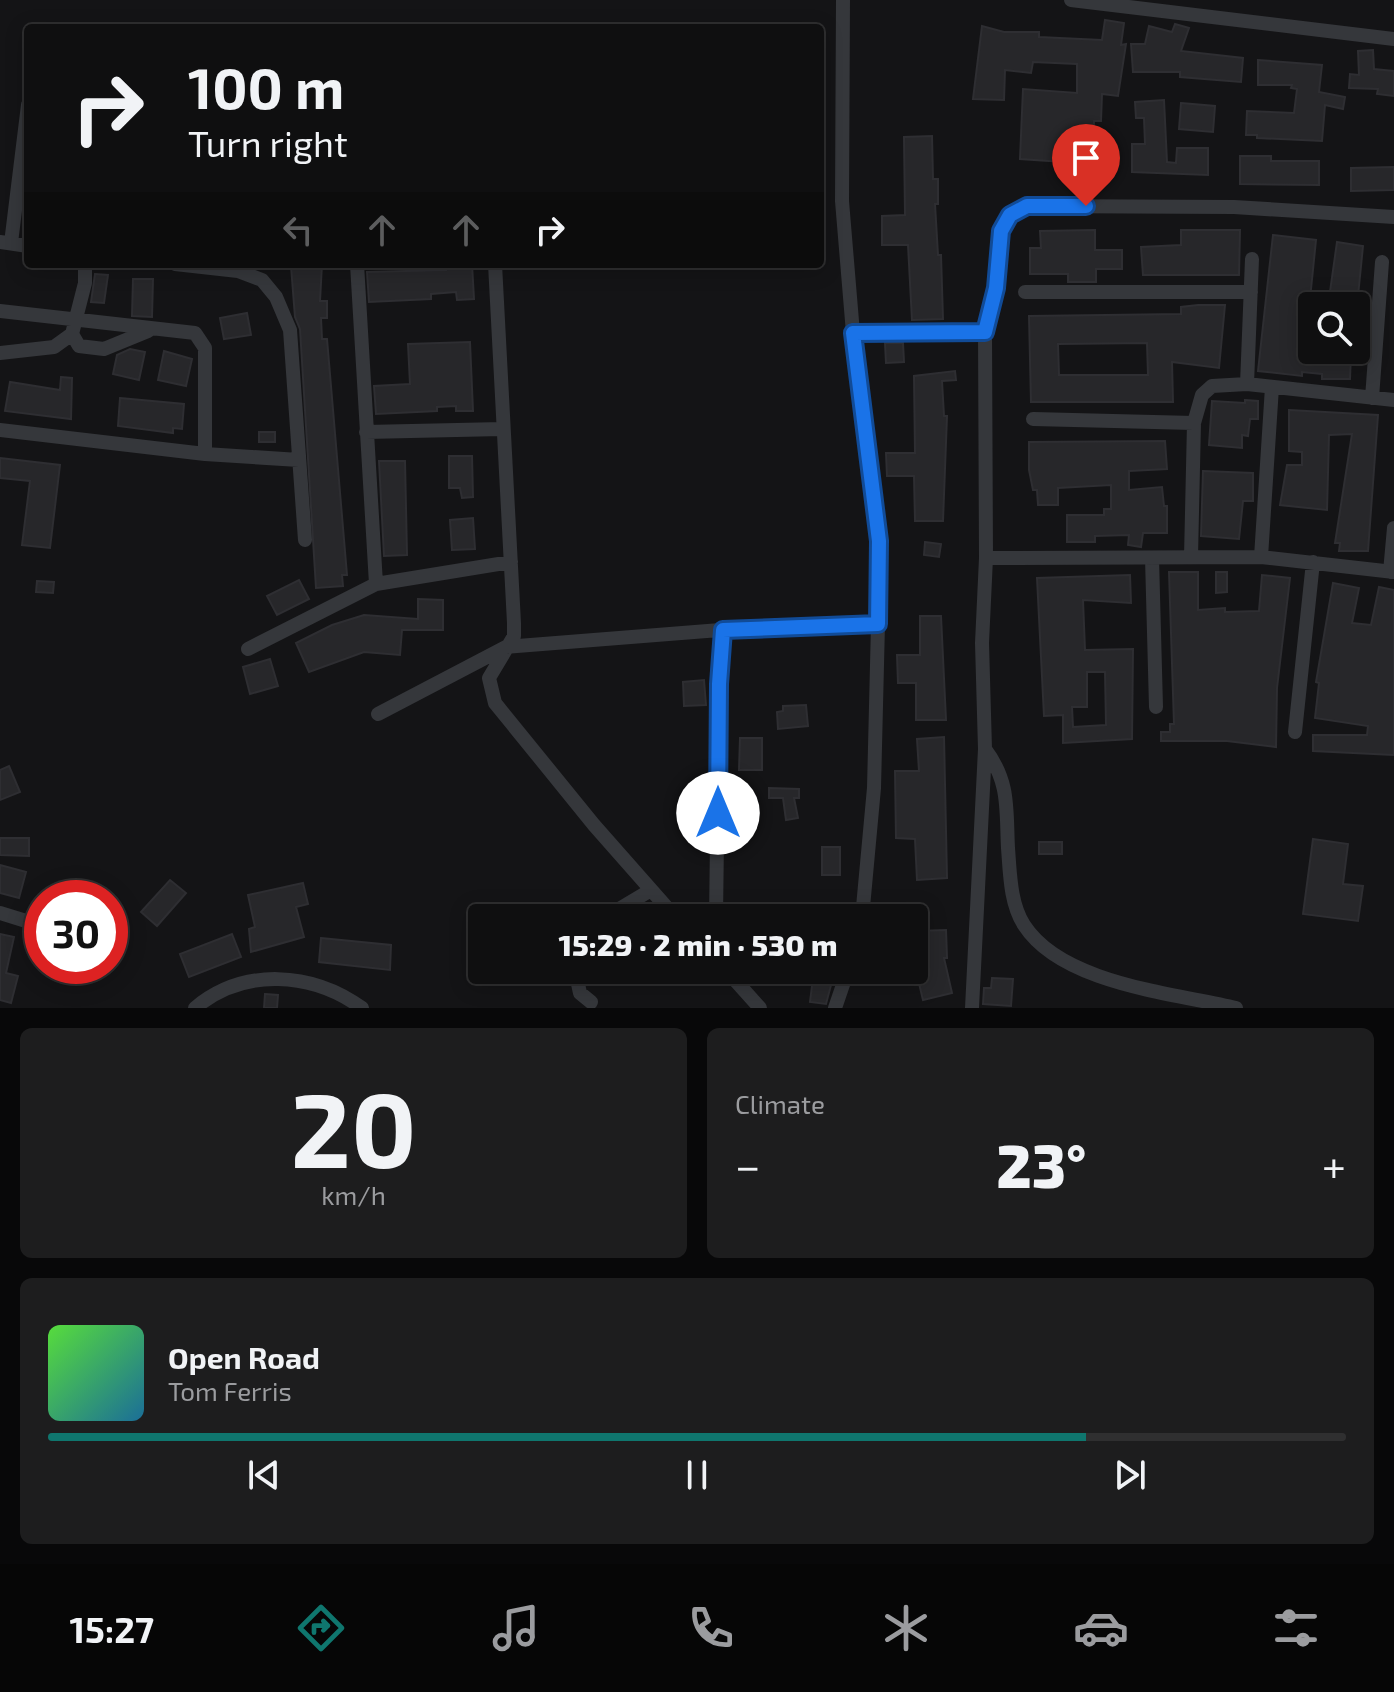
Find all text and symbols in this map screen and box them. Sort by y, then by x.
text: 100 m [188,53,344,120]
icon: right [56,56,160,160]
text: Turn right [188,121,348,164]
pin [1052,124,1120,206]
icon: arrive [1064,136,1108,180]
icon: left [276,208,320,252]
icon: ahead [360,208,404,252]
icon: ahead [444,208,488,252]
icon: right [528,208,572,252]
map controls [1298,292,1370,364]
button: search [1298,292,1370,364]
position arrow [676,771,760,855]
speed limit sign: 30 [24,880,128,984]
text: 15:29 · 2 min · 530 m [558,926,838,962]
text: 20 [290,1064,417,1189]
text: Climate [735,1088,825,1119]
text: 23° [996,1128,1086,1200]
text: − [735,1138,761,1191]
text: + [1322,1138,1346,1191]
text: km/h [321,1179,386,1210]
text: Open Road [168,1339,320,1375]
text: Tom Ferris [168,1375,292,1406]
icon: previous [242,1453,286,1497]
icon: pause [675,1453,719,1497]
icon: next [1108,1453,1152,1497]
icon: directions [293,1600,349,1656]
icon: music [488,1600,544,1656]
icon: phone [683,1600,739,1656]
icon: climate [878,1600,934,1656]
icon: car [1073,1600,1129,1656]
icon: filters [1268,1600,1324,1656]
text: 15:27 [70,1607,154,1650]

